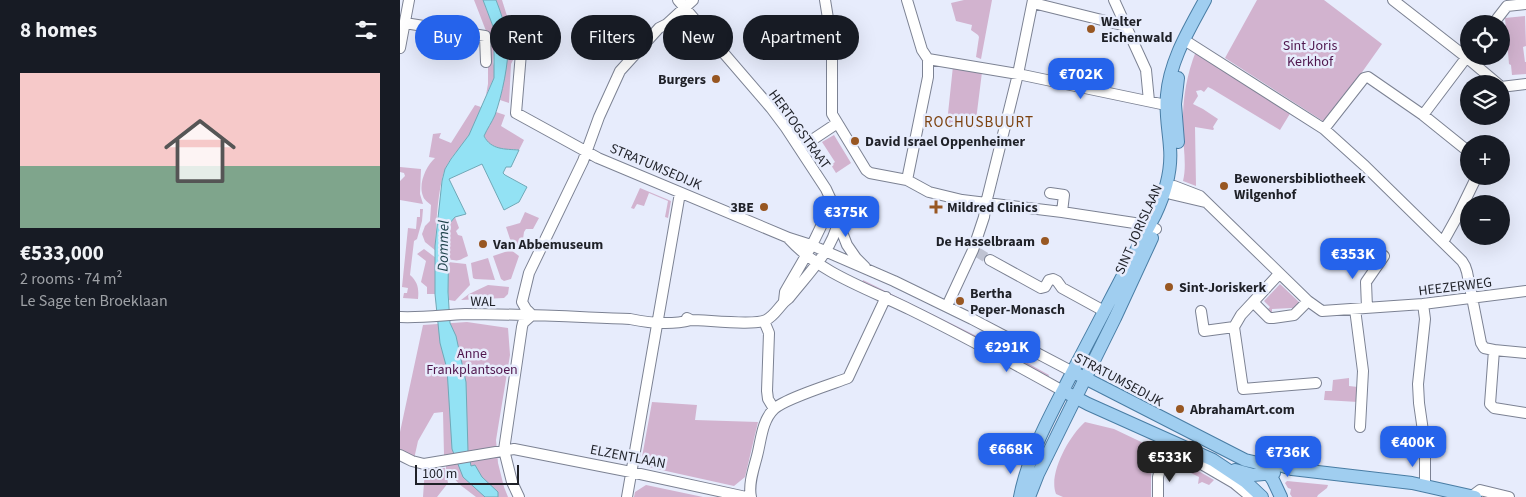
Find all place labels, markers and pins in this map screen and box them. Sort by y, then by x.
place label: Walter Eichenwald [1101,12,1172,48]
marker: Walter Eichenwald [1085,23,1097,35]
pin: €702K [1046,58,1116,100]
place label: Burgers [658,70,706,90]
marker: Burgers [710,73,722,85]
place label: David Israel Oppenheimer [865,132,1026,152]
marker: David Israel Oppenheimer [849,135,861,147]
place label: Bewonersbibliotheek Wilgenhof [1234,169,1366,205]
marker: Bewonersbibliotheek Wilgenhof [1218,180,1230,192]
pin: €375K [811,196,881,238]
place label: 3BE [730,198,754,218]
place label: Mildred Clinics [947,198,1038,218]
marker: Mildred Clinics [929,200,943,214]
marker: 3BE [758,201,770,213]
place label: De Hasselbraam [936,232,1035,252]
place label: Van Abbemuseum [492,235,603,255]
marker: De Hasselbraam [1039,235,1051,247]
marker: Van Abbemuseum [477,238,489,250]
pin: €353K [1318,238,1388,280]
place label: Sint-Joriskerk [1179,278,1267,298]
marker: Sint-Joriskerk [1163,281,1175,293]
place label: Bertha Peper-Monasch [970,284,1065,320]
marker: Bertha Peper-Monasch [954,295,966,307]
pin: €291K [972,330,1042,373]
place label: AbrahamArt.com [1189,400,1295,420]
marker: AbrahamArt.com [1174,403,1186,415]
pin: €400K [1378,426,1448,468]
pin: €668K [976,432,1046,475]
pin: €736K [1253,436,1323,478]
pin: €533K [1135,440,1205,483]

